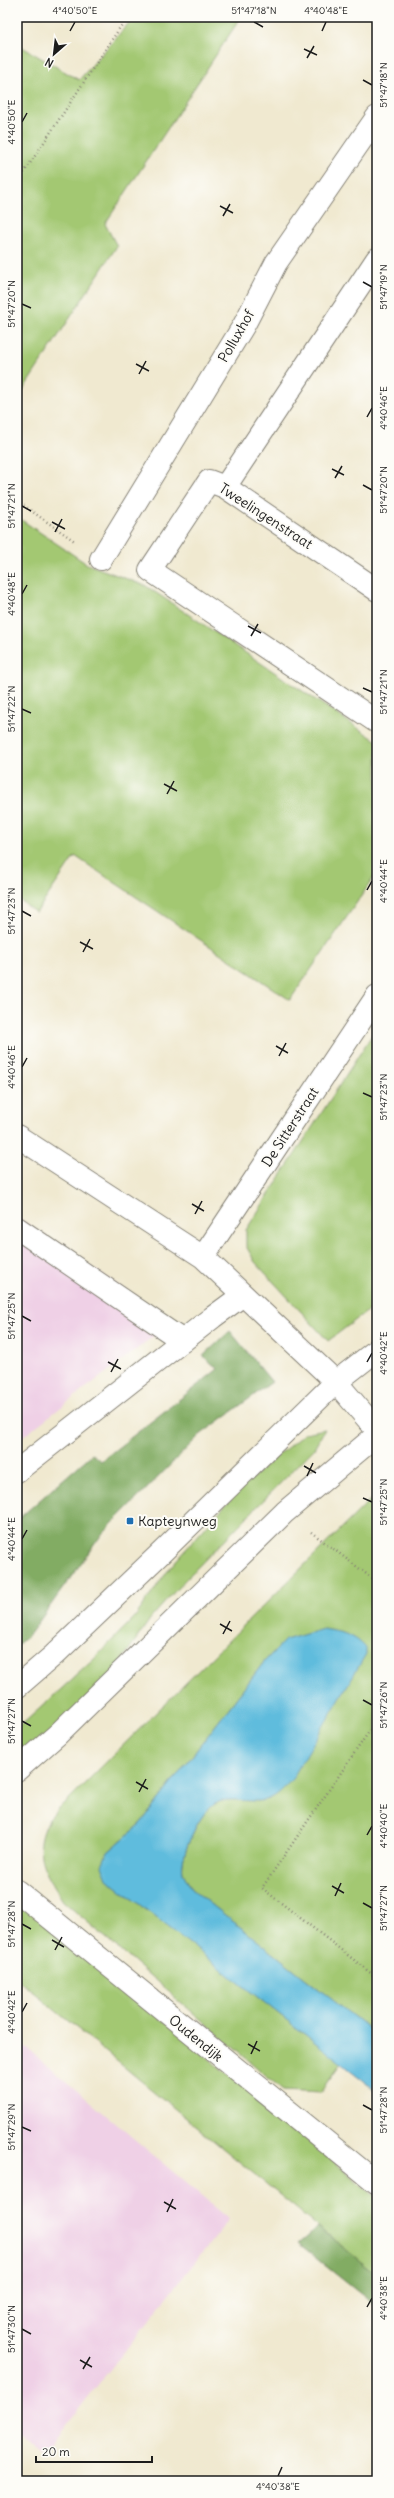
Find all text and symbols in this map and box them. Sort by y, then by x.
text: 4°40'50"E [53,4,98,17]
text: 51°47'18"N [231,4,277,17]
text: 4°40'48"E [304,4,348,17]
north arrow [34,34,74,74]
text: N [43,55,56,71]
text: 51°47'18"N [377,62,390,108]
text: 4°40'50"E [5,99,18,144]
text: 51°47'19"N [377,264,390,310]
text: 51°47'20"N [5,280,18,328]
street label: Polluxhof [214,306,258,366]
text: 4°40'46"E [377,386,390,430]
text: 51°47'20"N [377,466,390,514]
street label: Tweelingenstraat [216,479,316,553]
text: 51°47'21"N [5,483,18,529]
text: 4°40'48"E [5,572,18,616]
text: 51°47'21"N [377,669,390,715]
text: 51°47'22"N [5,686,18,732]
text: 4°40'44"E [377,859,390,903]
text: 51°47'23"N [5,888,18,934]
text: 4°40'46"E [5,1045,18,1089]
text: 51°47'23"N [377,1074,390,1120]
street label: De Sitterstraat [258,1083,323,1170]
text: 51°47'25"N [5,1293,18,1339]
text: 4°40'42"E [377,1331,390,1375]
text: 51°47'25"N [377,1479,390,1525]
place label: Kapteynweg [138,1512,217,1530]
marker: Kapteynweg [125,1516,135,1526]
text: 4°40'44"E [5,1517,18,1561]
text: 51°47'26"N [377,1682,390,1728]
text: 51°47'27"N [5,1698,18,1744]
text: 4°40'40"E [377,1804,390,1848]
text: 51°47'27"N [377,1885,390,1931]
text: 51°47'28"N [5,1901,18,1947]
text: 4°40'42"E [5,1990,18,2034]
street label: Oudendijk [165,2011,227,2065]
text: 51°47'28"N [377,2087,390,2133]
text: 51°47'29"N [5,2104,18,2150]
text: 4°40'38"E [377,2276,390,2320]
text: 51°47'30"N [5,2305,18,2353]
scale bar [36,2438,152,2464]
text: 20 m [42,2444,70,2459]
text: 4°40'38"E [256,2480,300,2493]

